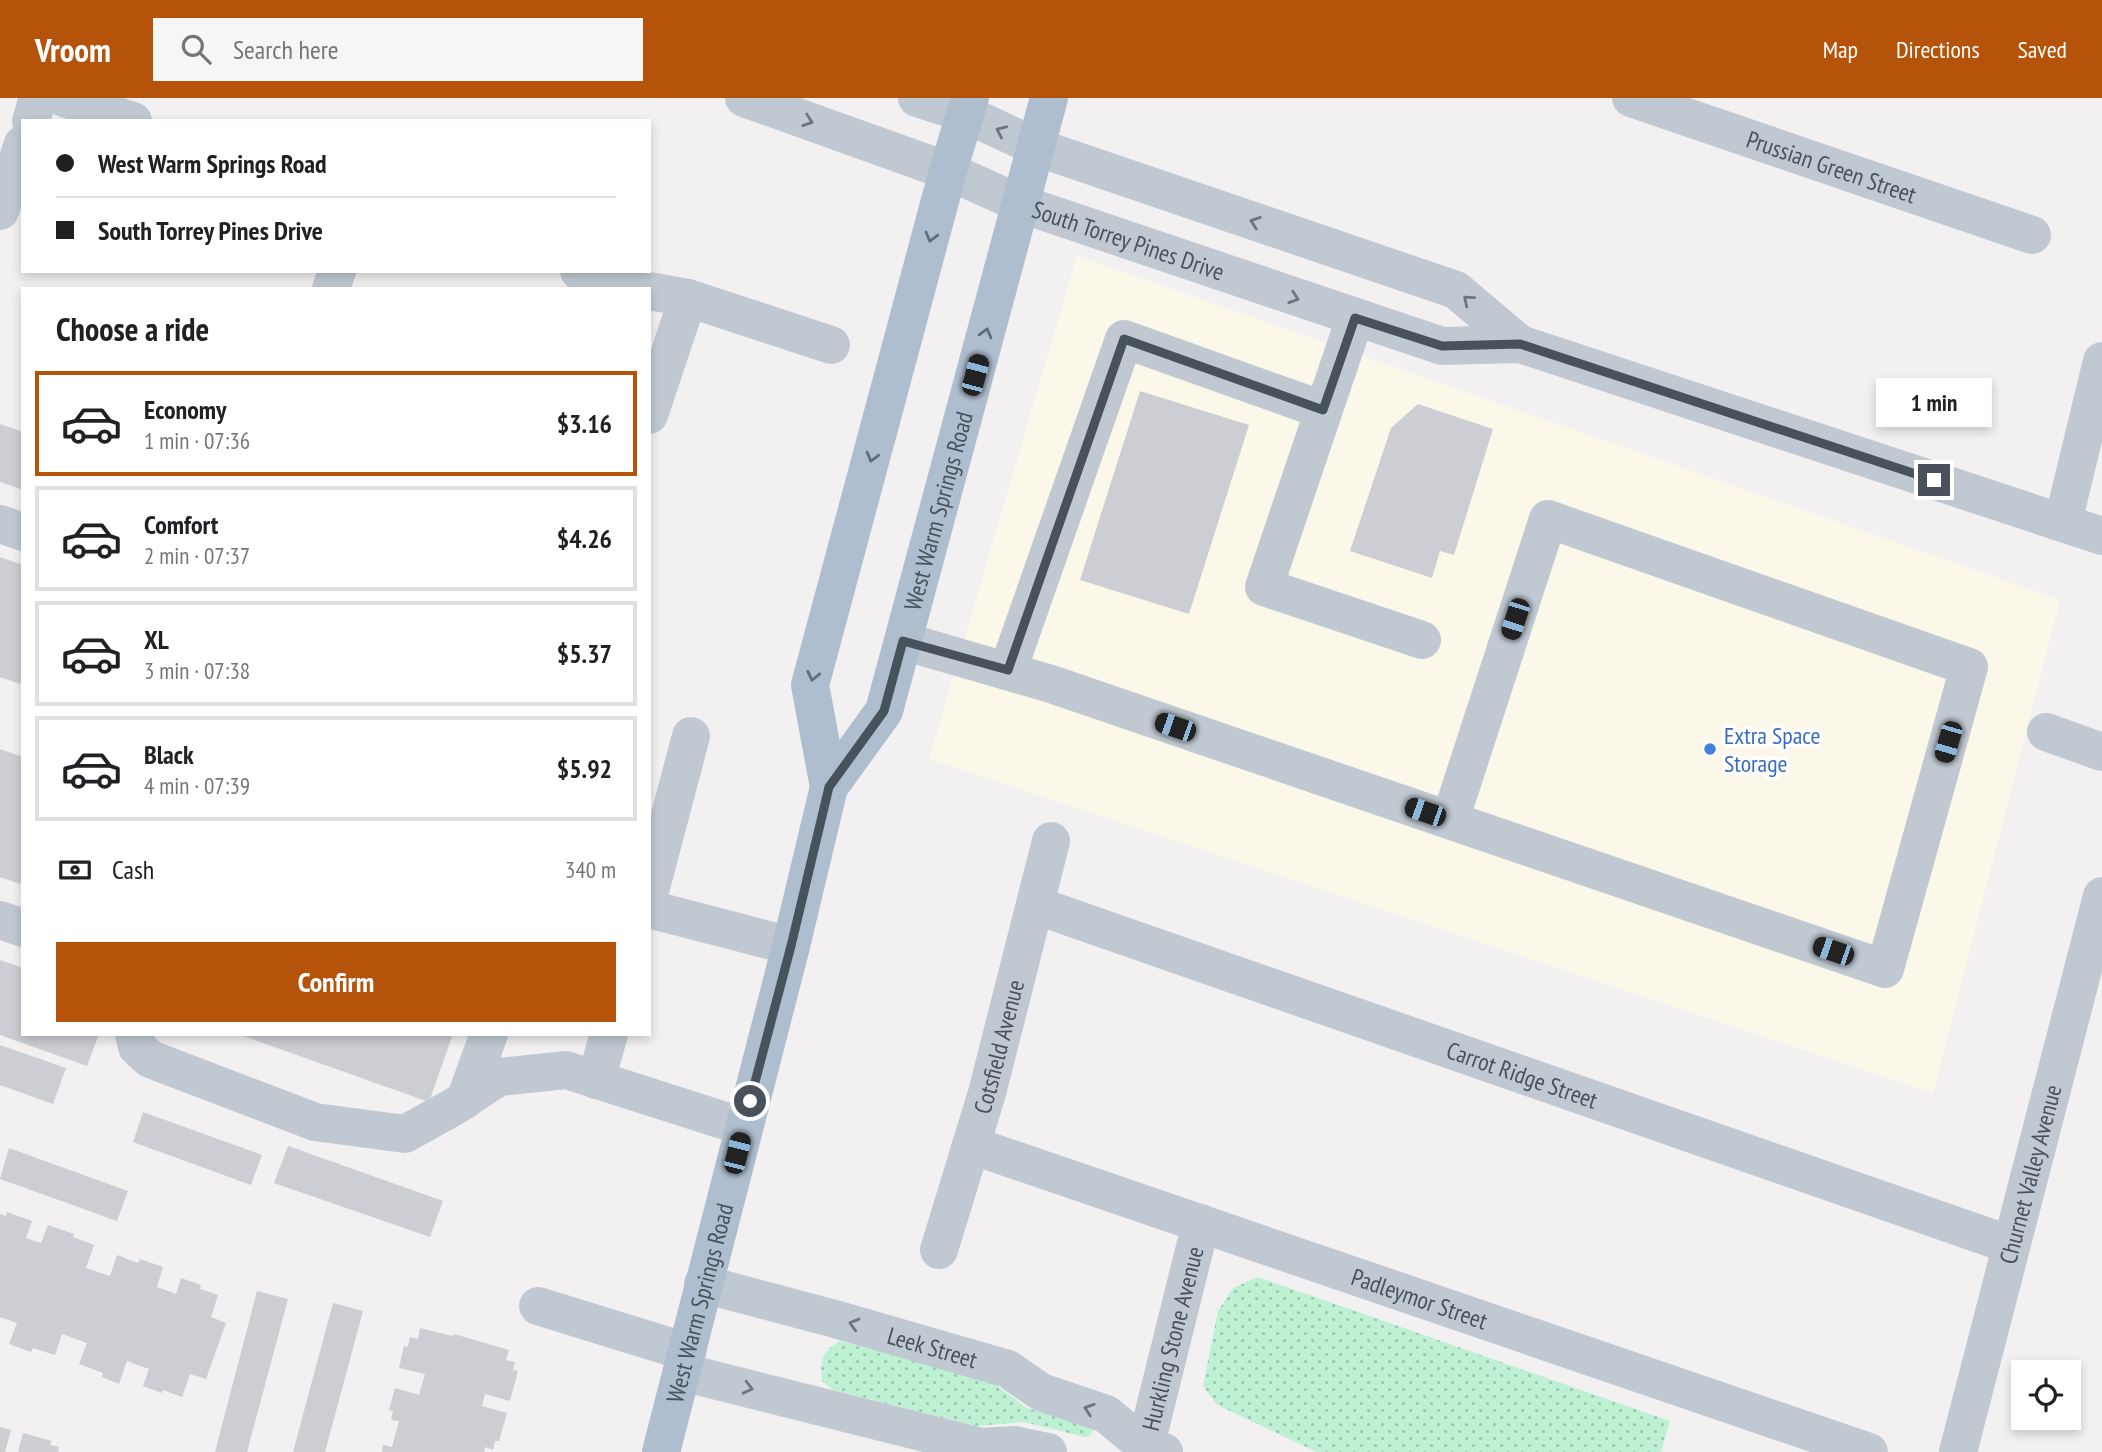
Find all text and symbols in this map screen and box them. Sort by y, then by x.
search box [153,18,643,81]
text: Vroom [35,28,111,71]
icon: search [177,30,215,68]
text: Search here [233,33,339,66]
text: Map [1823,34,1858,65]
text: Directions [1896,34,1980,65]
text: Saved [2018,34,2067,65]
one-way arrow [801,113,813,127]
street label: Prussian Green Street [1743,123,1921,210]
one-way arrow [996,125,1008,139]
text: West Warm Springs Road [98,147,327,180]
street label: South Torrey Pines Drive [1028,193,1228,287]
text: South Torrey Pines Drive [98,214,323,247]
one-way arrow [1250,216,1262,230]
one-way arrow [925,231,939,243]
one-way arrow [1288,289,1300,304]
one-way arrow [1463,295,1475,308]
text: Choose a ride [56,308,209,350]
one-way arrow [978,327,992,339]
car [960,352,991,398]
callout: 1 min [1876,378,1992,428]
text: 1 min [1911,388,1957,417]
icon: car [60,392,123,455]
text: Economy [144,393,226,426]
text: $3.16 [557,407,612,440]
street label: West Warm Springs Road [896,408,979,614]
text: 1 min · 07:36 [144,426,250,455]
one-way arrow [866,450,880,462]
route end [1918,464,1950,496]
icon: car [60,507,123,570]
text: Comfort [144,508,218,541]
text: $4.26 [557,522,612,555]
text: 2 min · 07:37 [144,541,250,570]
car [1499,596,1532,642]
icon: car [60,622,123,685]
text: XL [144,623,169,656]
text: $5.37 [557,637,612,670]
text: 3 min · 07:38 [144,656,250,685]
one-way arrow [807,670,822,682]
car [1152,710,1199,744]
car [1933,719,1964,765]
place label: Extra Space Storage [1724,720,1820,779]
icon: car [60,737,123,800]
text: Black [144,738,194,771]
marker: Extra Space Storage [1702,741,1718,757]
text: $5.92 [557,752,612,785]
text: 4 min · 07:39 [144,771,250,800]
car [1402,795,1449,829]
icon: cash [56,851,94,889]
text: Cash [112,853,154,886]
text: 340 m [565,855,616,884]
car [1810,934,1857,968]
button: Confirm [56,942,616,1022]
street label: Cotsfield Avenue [966,976,1031,1117]
street label: Carrot Ridge Street [1443,1034,1602,1115]
street label: Churnet Valley Avenue [1992,1081,2068,1267]
route start [734,1085,766,1117]
car [722,1130,753,1176]
street label: West Warm Springs Road [659,1200,740,1406]
street label: Hurkling Stone Avenue [1134,1243,1210,1434]
street label: Padleymor Street [1347,1261,1492,1336]
one-way arrow [848,1318,860,1333]
street label: Leek Street [884,1319,981,1375]
map controls [2011,1360,2081,1430]
button: locate [2011,1360,2081,1430]
one-way arrow [742,1380,754,1394]
one-way arrow [1084,1403,1096,1417]

